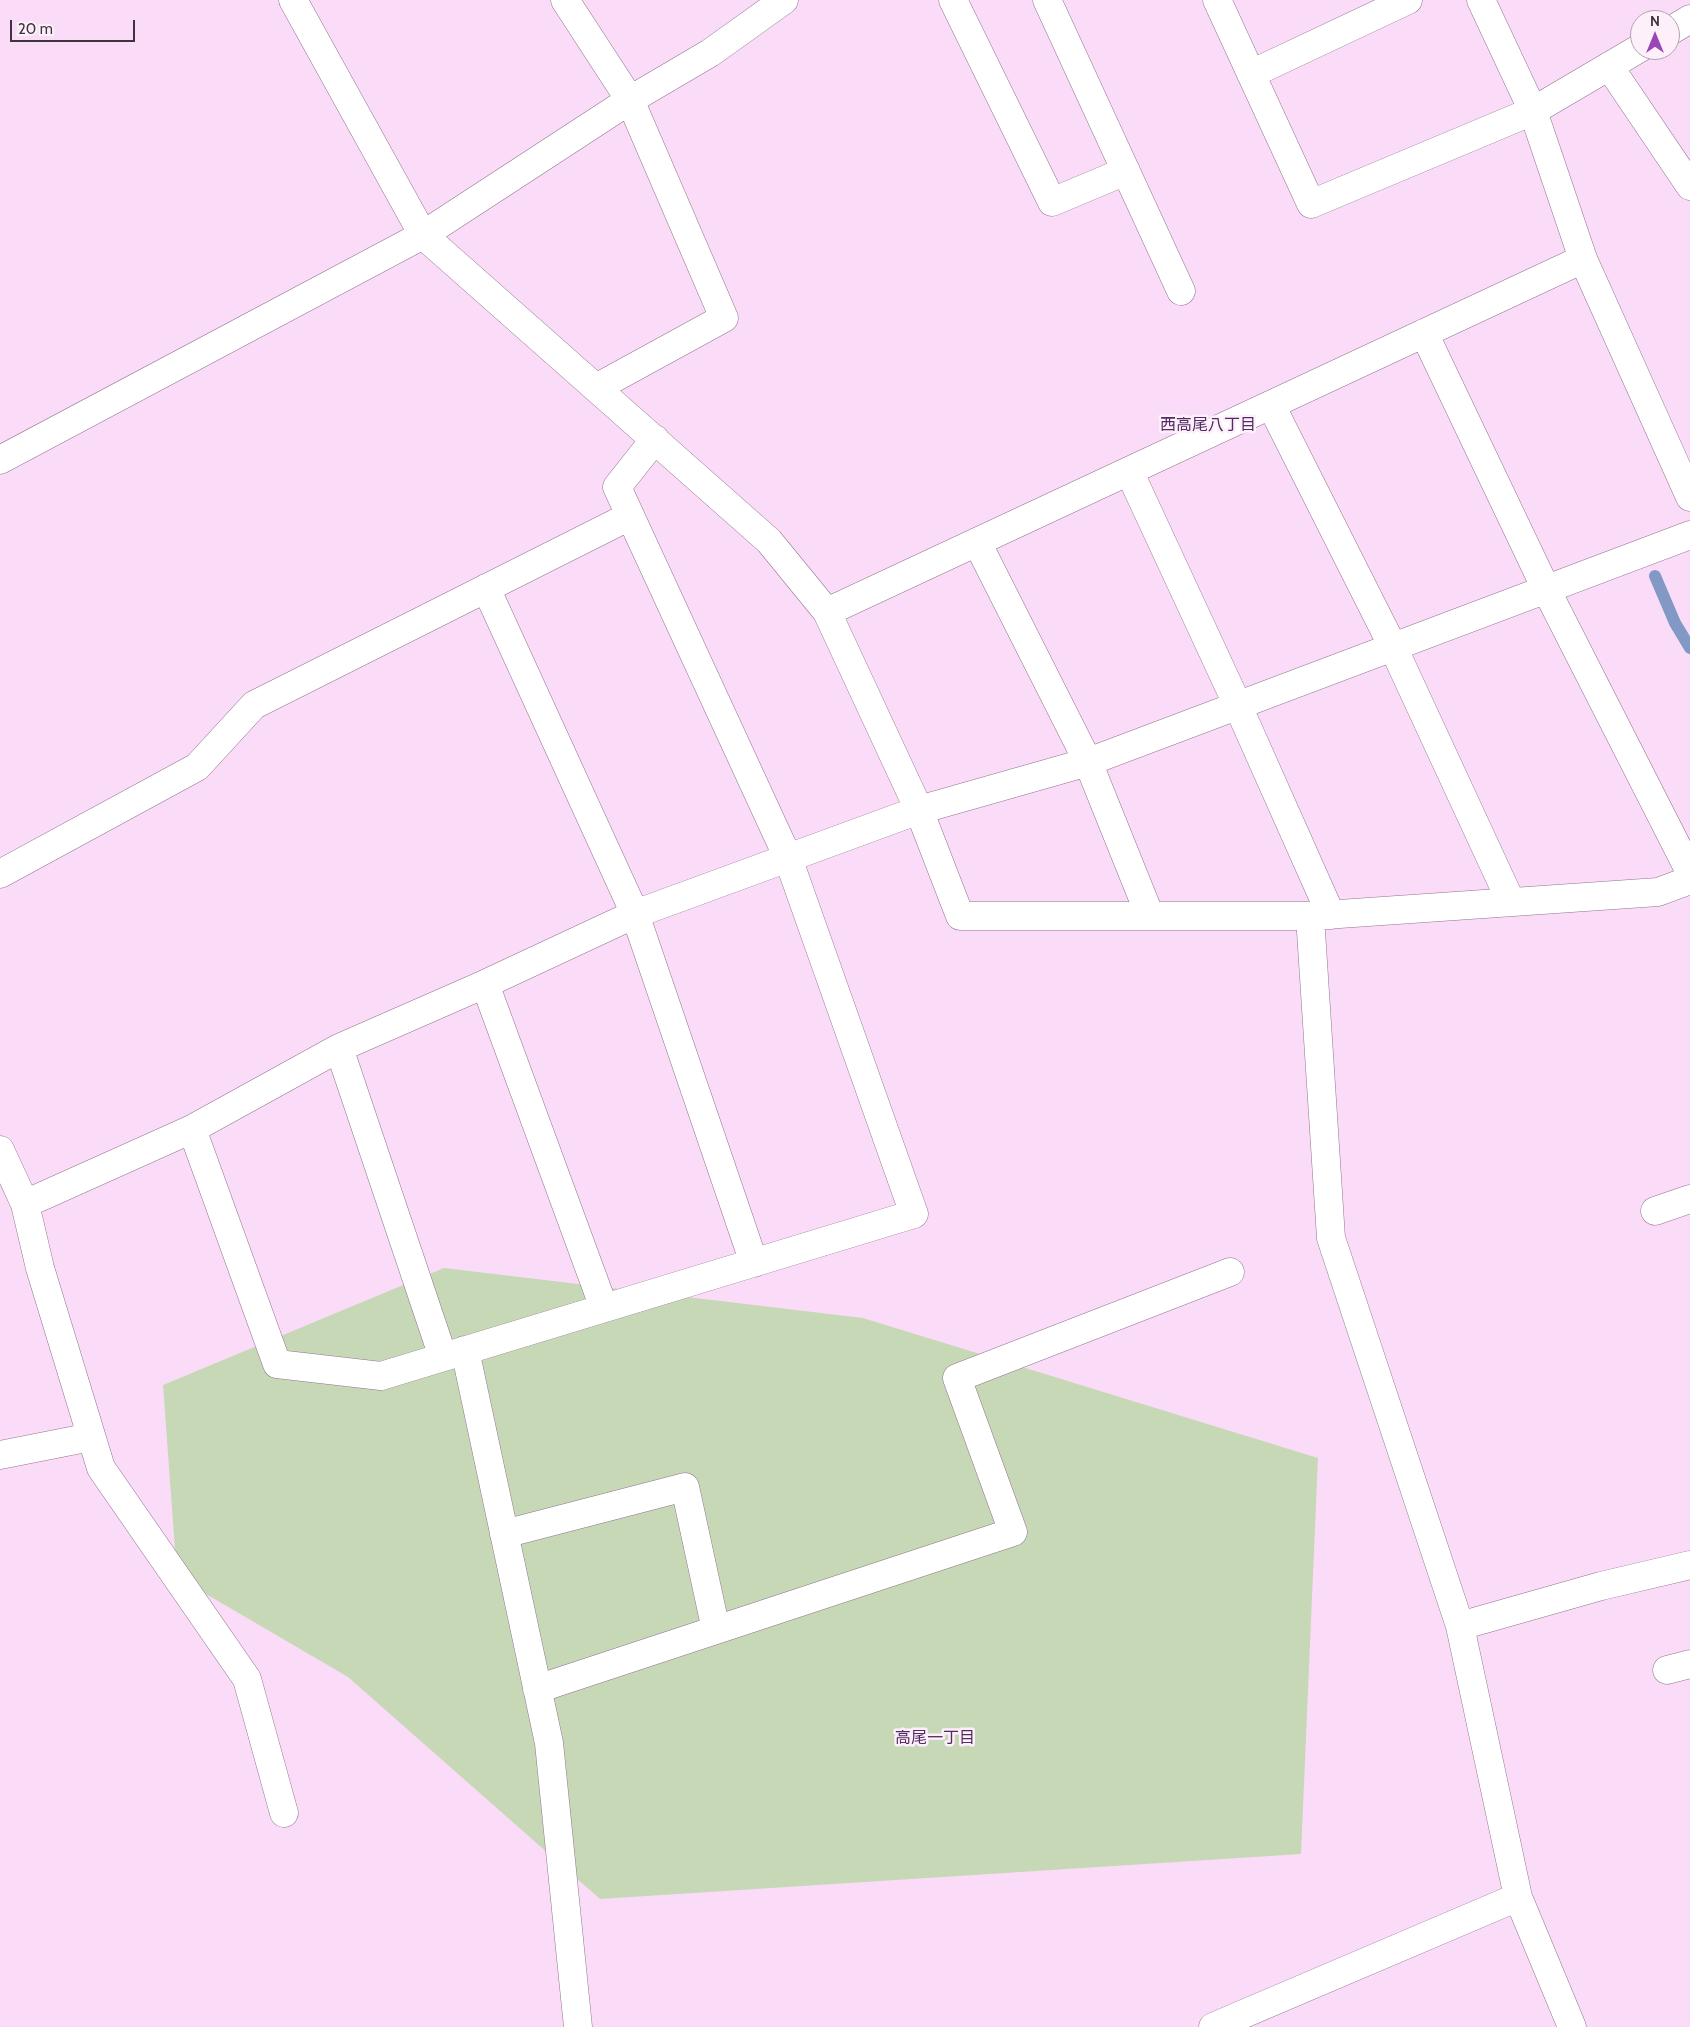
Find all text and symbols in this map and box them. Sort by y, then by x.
scale bar [12,10,138,42]
north arrow [1630,10,1680,60]
text: N [1650,12,1660,30]
text: 20 m [18,20,53,38]
district label: 西高尾八丁目 [1160,415,1256,435]
district label: 高尾一丁目 [895,1728,975,1748]

